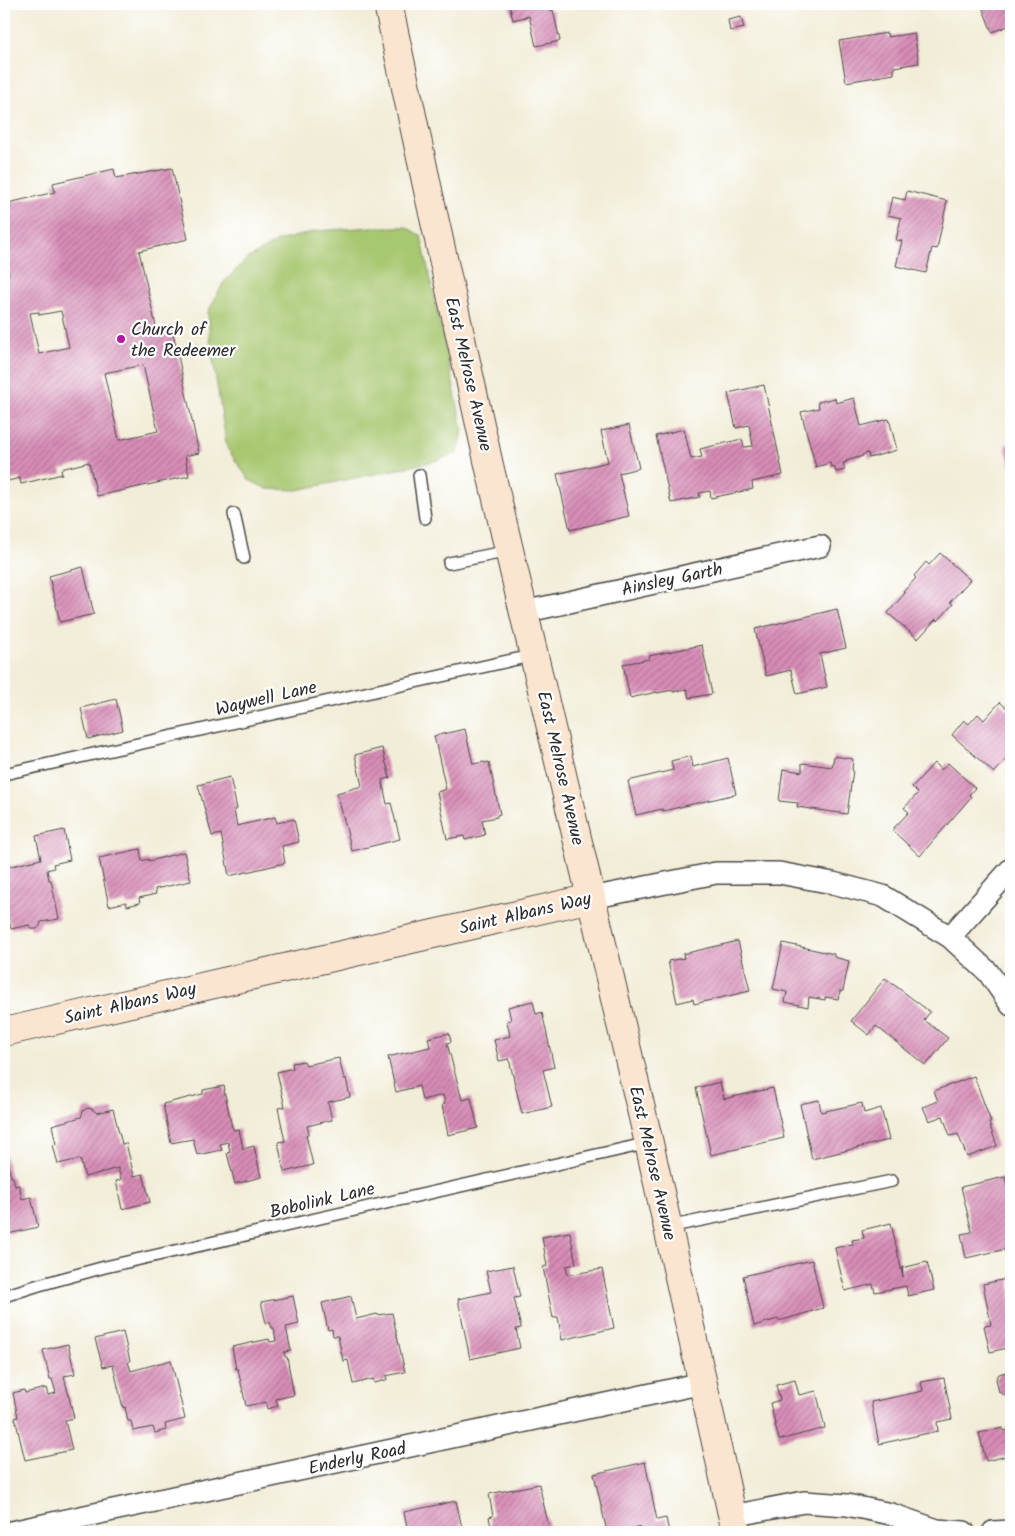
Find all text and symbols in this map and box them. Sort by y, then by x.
street label: East Melrose Avenue [436,294,499,454]
place label: Church of the Redeemer [131,316,236,366]
marker: Church of the Redeemer [115,333,127,345]
street label: Ainsley Garth [619,556,726,605]
street label: Waywell Lane [213,674,320,725]
street label: East Melrose Avenue [528,688,591,848]
street label: Saint Albans Way [456,885,595,944]
street label: Saint Albans Way [61,975,200,1034]
street label: East Melrose Avenue [620,1083,683,1243]
street label: Bobolink Lane [267,1175,378,1228]
street label: Enderly Road [306,1435,410,1484]

